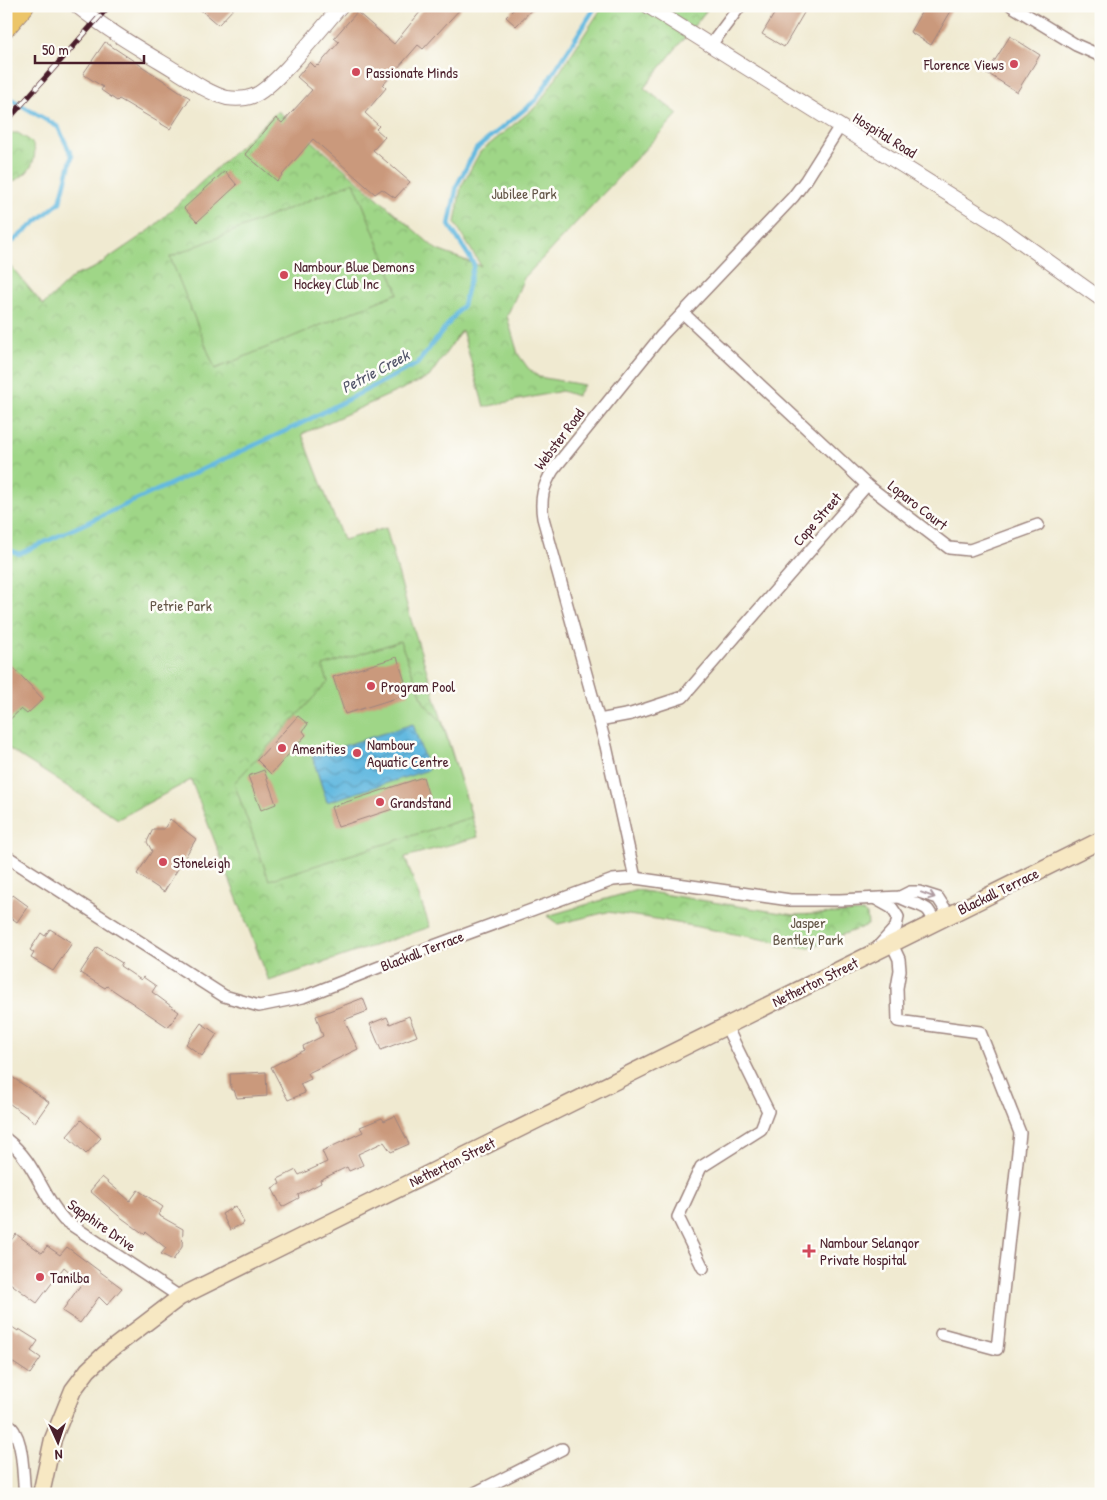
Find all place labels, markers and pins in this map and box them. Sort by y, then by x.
place label: Florence Views [923,54,1004,75]
marker: Florence Views [1008,58,1020,70]
place label: Passionate Minds [366,62,458,83]
marker: Passionate Minds [350,66,362,78]
place label: Nambour Blue Demons Hockey Club Inc [294,256,415,294]
marker: Nambour Blue Demons Hockey Club Inc [278,269,290,281]
place label: Program Pool [381,676,455,697]
marker: Program Pool [365,680,377,692]
place label: Nambour Aquatic Centre [367,734,449,772]
place label: Amenities [292,738,346,759]
marker: Amenities [276,742,288,754]
marker: Nambour Aquatic Centre [351,747,363,759]
place label: Grandstand [390,792,451,813]
marker: Grandstand [374,796,386,808]
place label: Stoneleigh [173,852,230,873]
marker: Stoneleigh [157,856,169,868]
place label: Nambour Selangor Private Hospital [820,1232,920,1270]
marker: Nambour Selangor Private Hospital [802,1244,816,1258]
place label: Tanilba [50,1267,89,1288]
marker: Tanilba [34,1271,46,1283]

